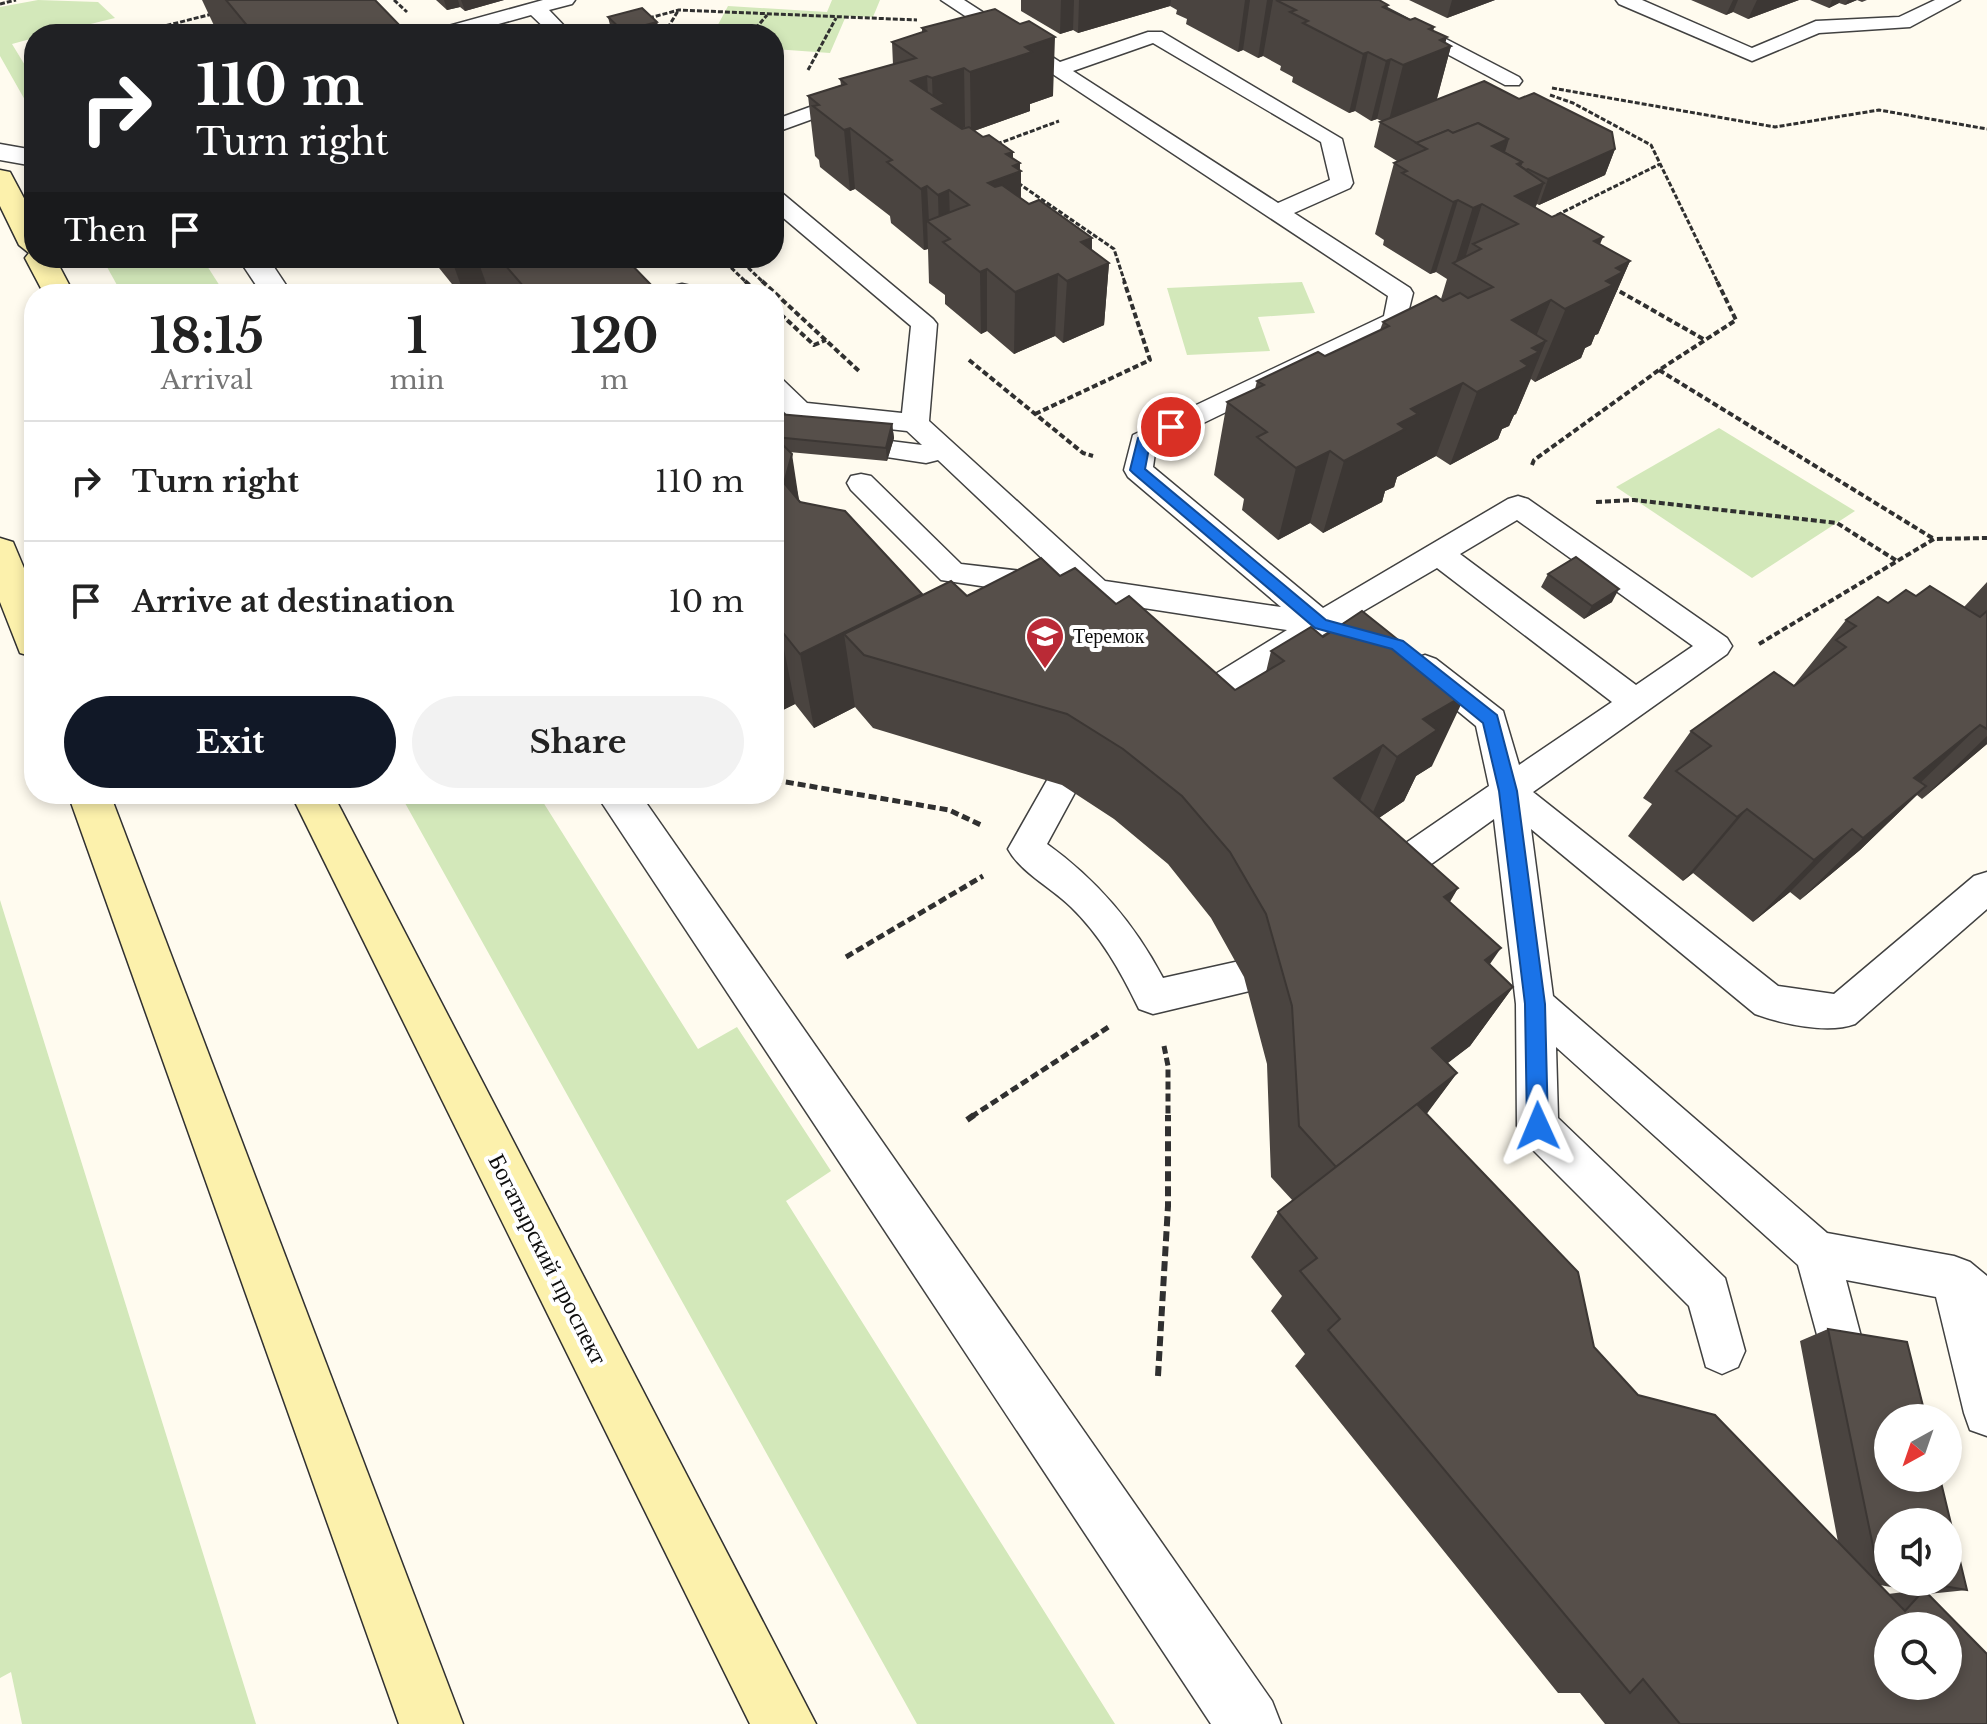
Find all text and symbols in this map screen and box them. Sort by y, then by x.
text: 110 m [196,51,364,120]
icon: right [64,56,168,160]
text: Turn right [196,120,389,165]
icon: arrive [163,208,207,252]
text: Then [64,212,147,249]
text: 18:15 [150,306,264,366]
text: 1 [407,306,428,366]
text: 120 [570,306,658,366]
text: Arrival [161,364,253,396]
text: min [390,364,444,396]
text: m [600,364,628,396]
pin [1137,393,1205,461]
icon: arrive [1149,405,1193,449]
icon: right [64,459,108,503]
text: Turn right [132,463,299,500]
text: 110 m [655,463,744,500]
icon: arrive [64,579,108,623]
text: Arrive at destination [132,583,455,620]
text: 10 m [668,583,744,620]
school or university icon: Теремок [1024,615,1066,670]
place label: Теремок [1073,624,1145,648]
button: Exit [64,696,396,788]
button: Share [412,696,744,788]
position arrow [1496,1084,1580,1168]
street label: Богатырский проспект [482,1149,614,1370]
north arrow [1874,1404,1962,1492]
map controls [1874,1404,1962,1700]
button: sound [1874,1508,1962,1596]
button: search [1874,1612,1962,1700]

